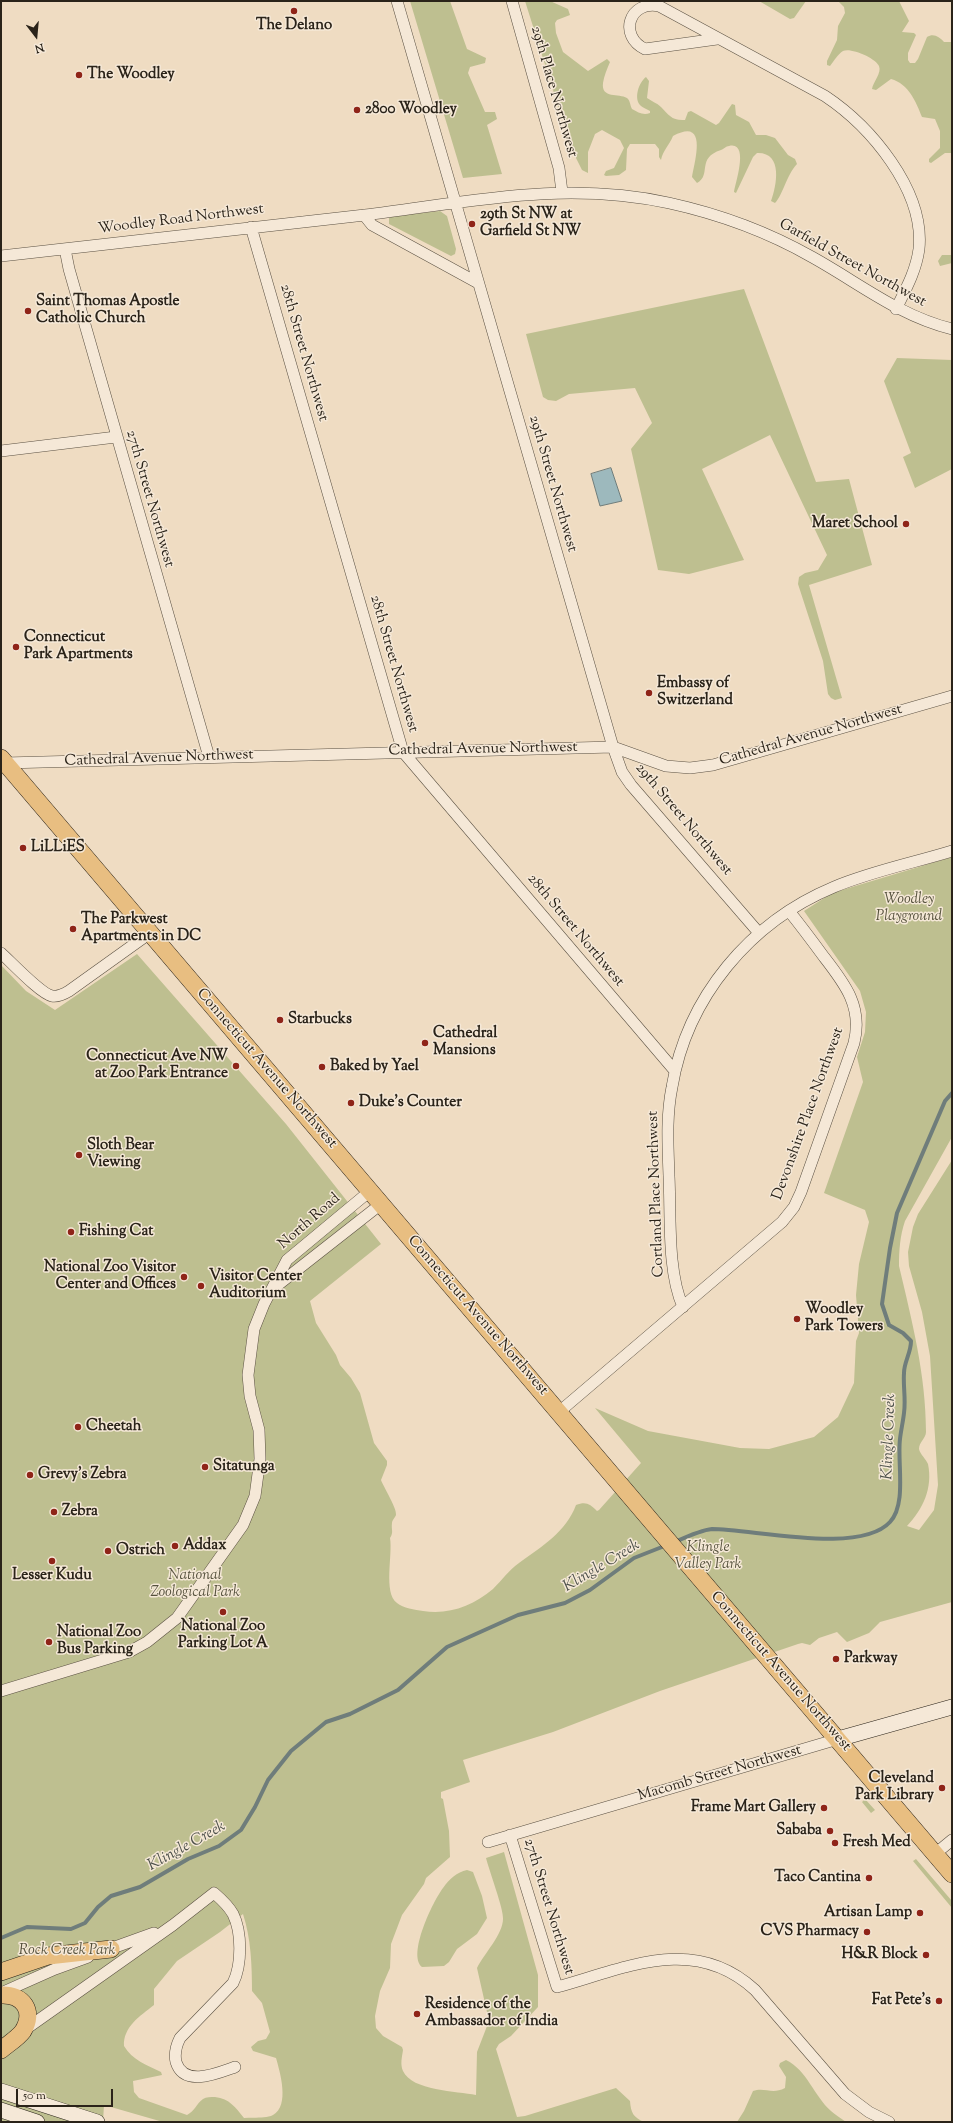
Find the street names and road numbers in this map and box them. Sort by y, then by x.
street label: 29th Place Northwest [526,24,580,160]
street label: Woodley Road Northwest [97,201,265,239]
street label: Garfield Street Northwest [775,216,929,312]
street label: 28th Street Northwest [275,282,331,424]
street label: 29th Street Northwest [524,414,580,554]
street label: 27th Street Northwest [121,428,177,570]
street label: 28th Street Northwest [365,593,421,735]
street label: Cathedral Avenue Northwest [718,701,904,771]
street label: Cathedral Avenue Northwest [388,739,578,761]
street label: Cathedral Avenue Northwest [64,747,254,771]
street label: 29th Street Northwest [631,760,735,880]
street label: 28th Street Northwest [523,871,627,991]
street label: Connecticut Avenue Northwest [192,985,340,1153]
street label: Devonshire Place Northwest [769,1025,849,1203]
street label: Cortland Place Northwest [645,1110,669,1278]
street label: North Road [275,1190,345,1254]
street label: Connecticut Avenue Northwest [403,1232,551,1400]
street label: Connecticut Avenue Northwest [706,1588,854,1756]
street label: Macomb Street Northwest [636,1742,804,1806]
street label: 27th Street Northwest [519,1837,577,1977]

